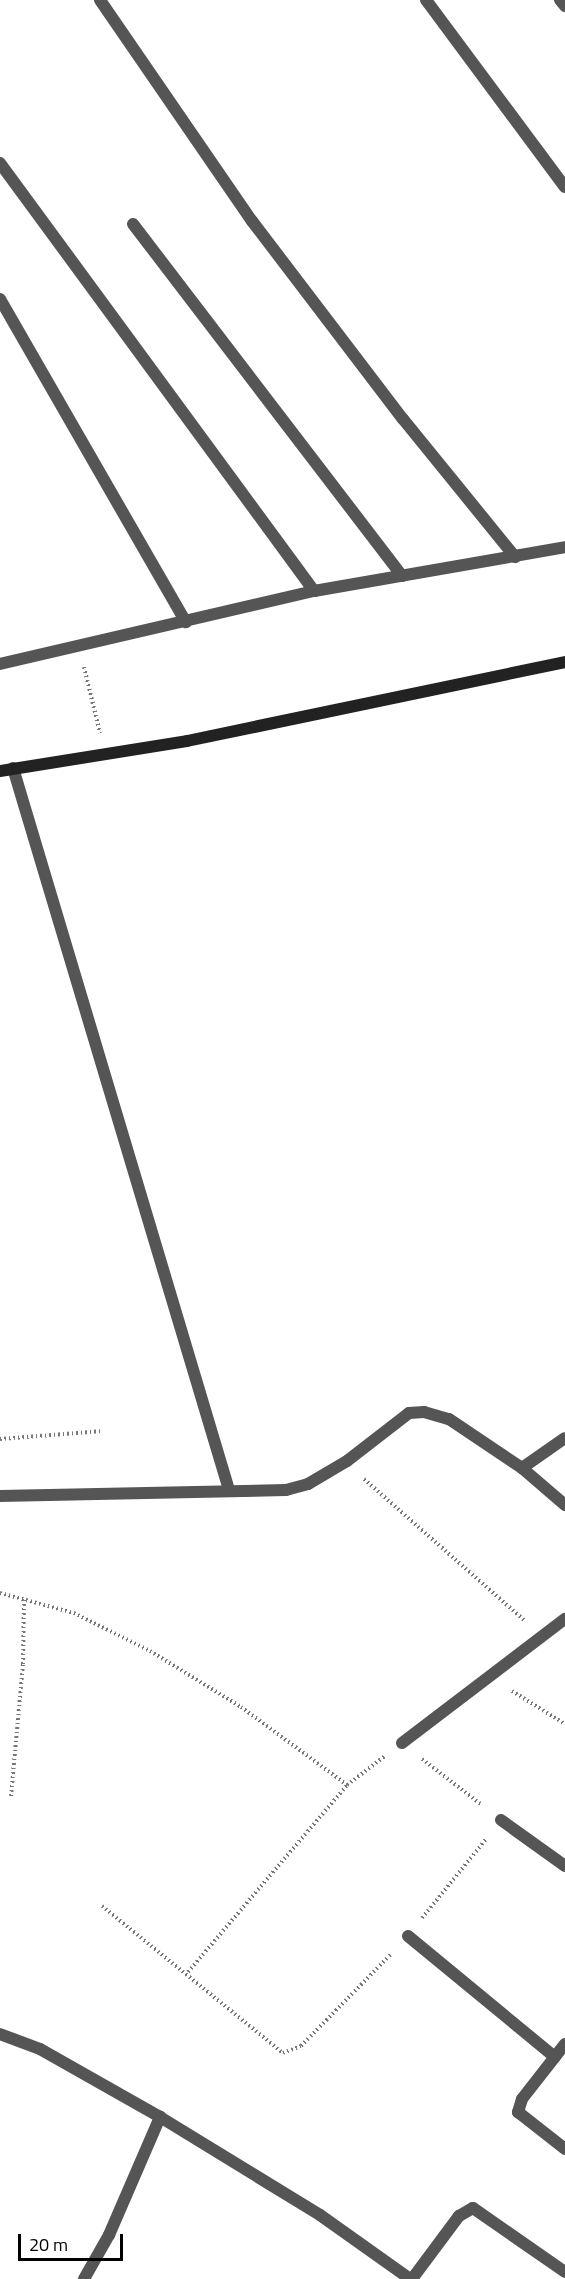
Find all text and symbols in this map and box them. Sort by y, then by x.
scale bar [21,2222,126,2260]
text: 20 m [29,2231,68,2258]

